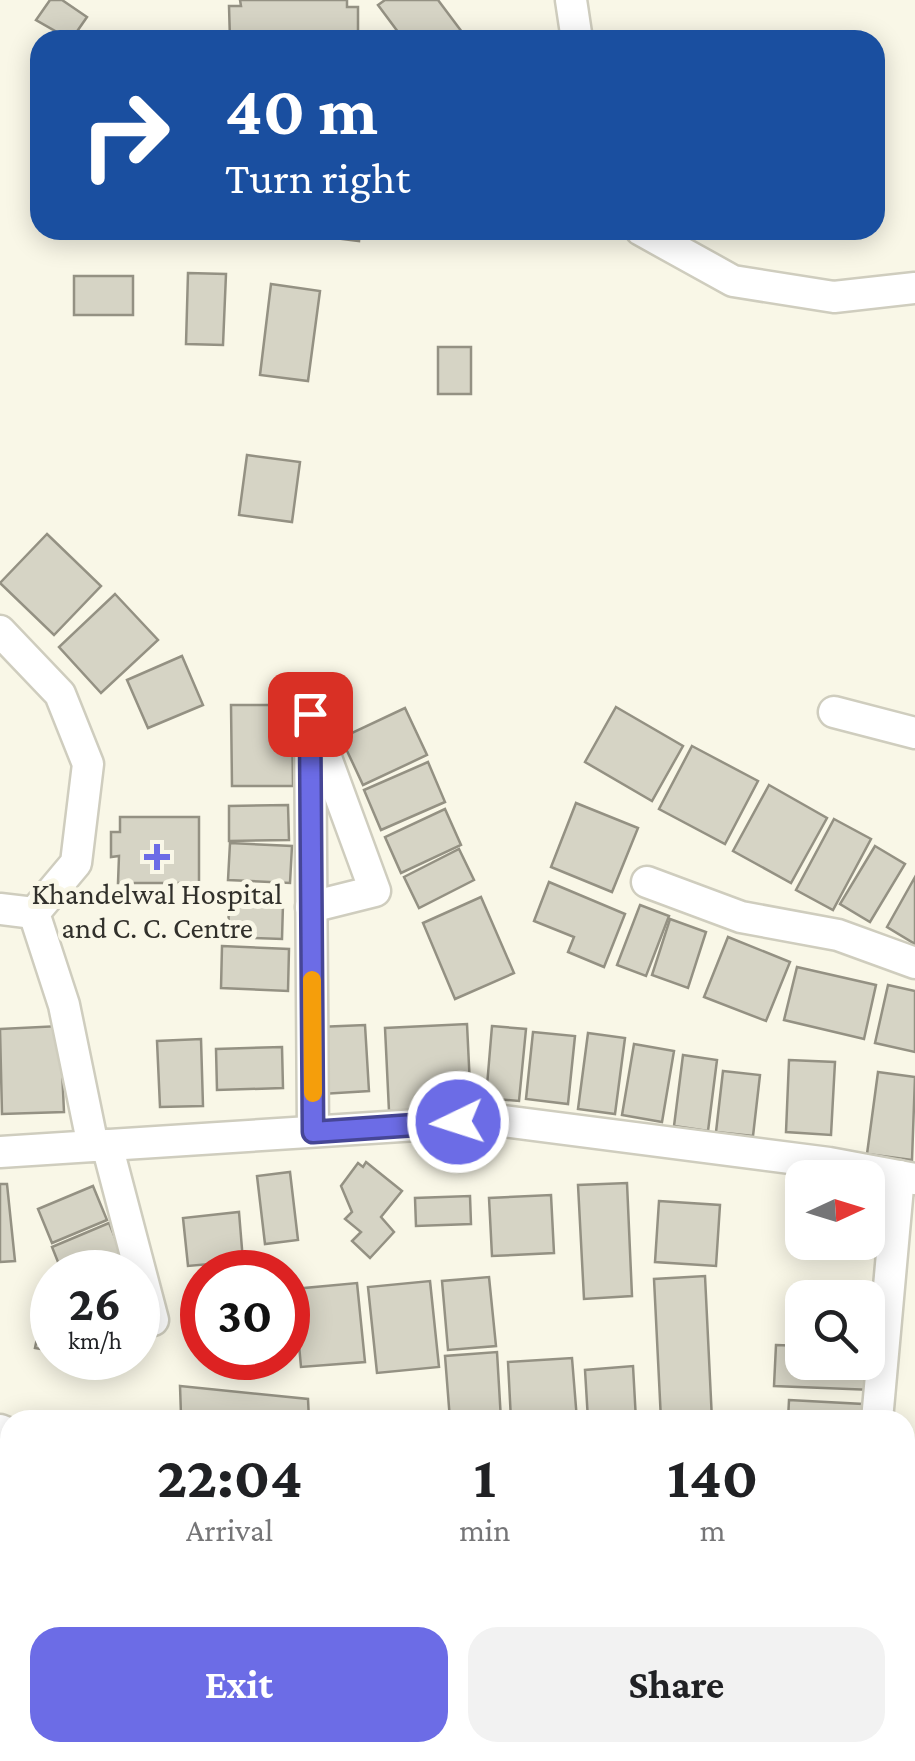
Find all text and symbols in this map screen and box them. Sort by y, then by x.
icon: right [60,70,190,200]
text: 40 m [225,71,378,149]
text: Turn right [225,153,410,203]
pin [268,672,353,757]
icon: arrive [283,687,338,742]
marker: Khandelwal Hospital and C. C. Centre [144,844,170,870]
place label: Khandelwal Hospital and C. C. Centre [32,877,283,944]
position arrow [406,1070,510,1174]
north arrow [785,1160,885,1260]
map controls [785,1160,885,1380]
speed limit sign: 30 [180,1250,310,1380]
text: 26 [69,1275,121,1331]
button: search [785,1280,885,1380]
text: km/h [68,1327,122,1354]
text: 22:04 [157,1443,302,1510]
text: 1 [474,1443,496,1510]
text: 140 [667,1443,758,1510]
text: Arrival [186,1512,273,1548]
text: min [459,1512,510,1548]
text: m [700,1512,726,1548]
button: Exit [30,1627,448,1742]
button: Share [468,1627,885,1742]

